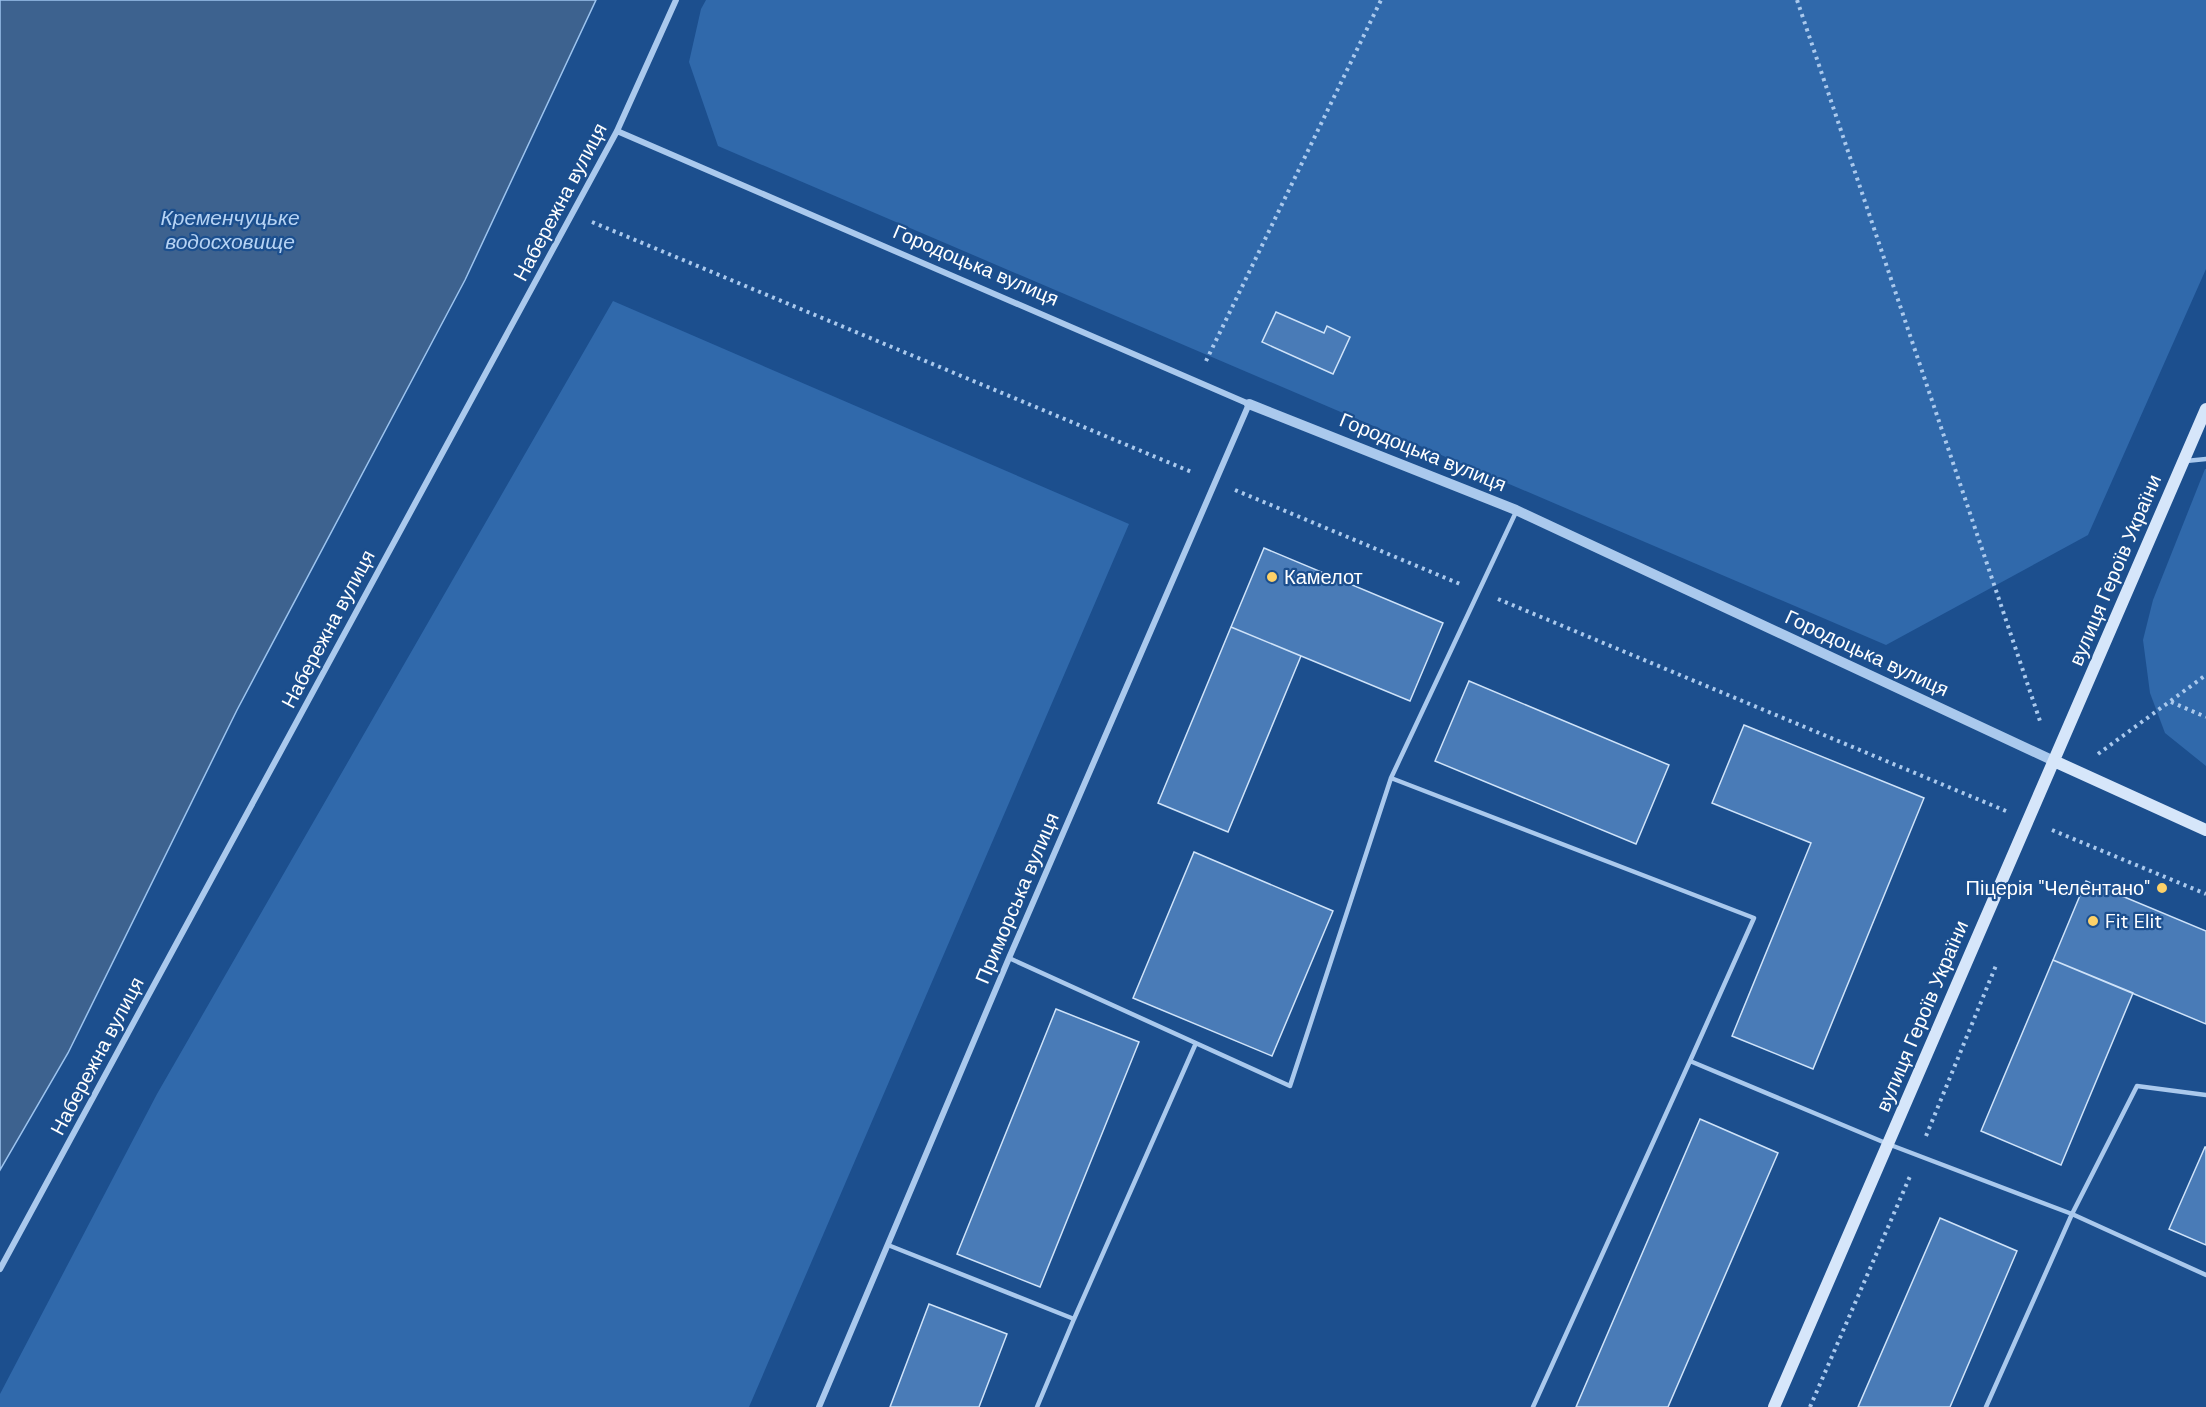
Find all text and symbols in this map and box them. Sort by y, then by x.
street label: Набережна вулиця [507,118,613,286]
water label: Кременчуцьке водосховище [160,204,300,256]
street label: Городоцька вулиця [889,218,1063,312]
street label: Городоцька вулиця [1336,407,1510,497]
street label: вулиця Героїв України [2063,471,2167,669]
street label: Набережна вулиця [275,545,381,713]
place label: Камелот [1284,564,1363,590]
marker: Камелот [1265,570,1279,584]
street label: Городоцька вулиця [1781,604,1953,702]
street label: Приморська вулиця [969,808,1065,988]
place label: Піцерія "Челентано" [1966,875,2150,901]
marker: Піцерія "Челентано" [2155,881,2169,895]
place label: Fit Elit [2105,908,2162,934]
marker: Fit Elit [2086,914,2100,928]
street label: вулиця Героїв України [1870,917,1974,1115]
street label: Набережна вулиця [44,972,150,1140]

